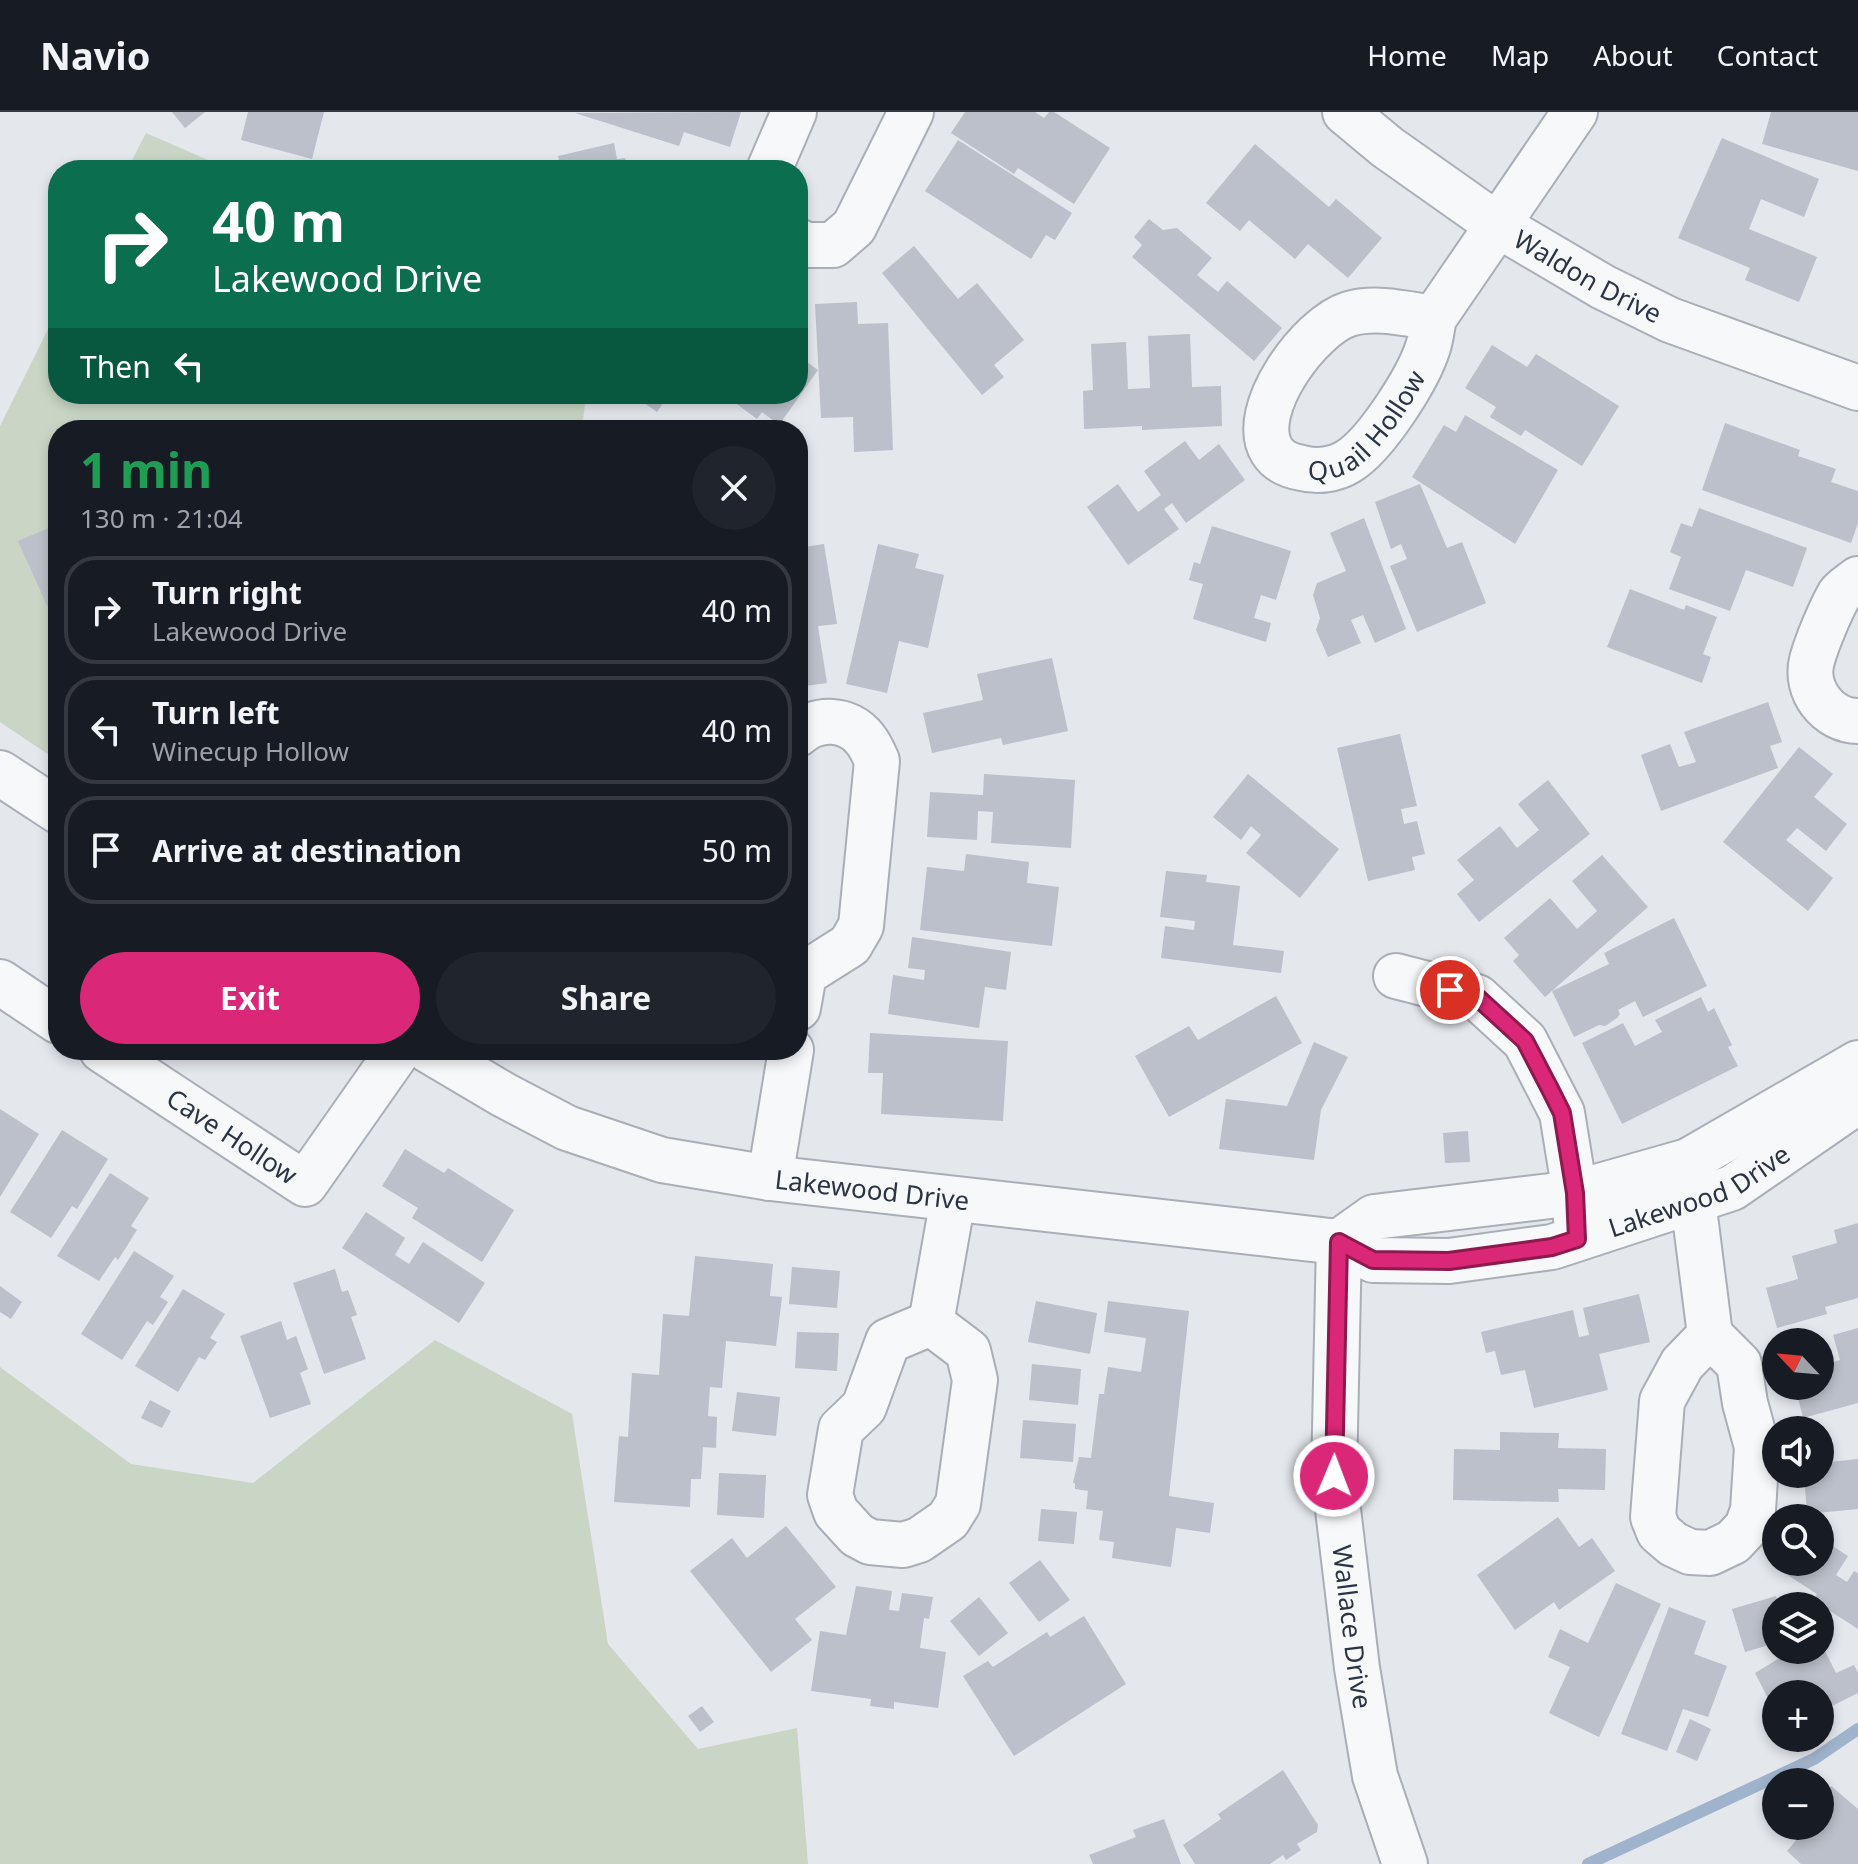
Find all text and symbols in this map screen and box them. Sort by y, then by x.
text: Navio [40,29,150,81]
text: Home [1367,36,1447,74]
text: Map [1491,36,1549,74]
text: About [1593,36,1673,74]
text: Contact [1717,36,1818,74]
text: 40 m [212,182,345,258]
icon: right [80,192,184,296]
street label: Waldon Drive [1507,221,1668,331]
text: Lakewood Drive [212,254,482,303]
icon: left [167,344,211,388]
text: Then [80,346,151,387]
street label: Quail Hollow [1308,363,1433,488]
text: 1 min [80,437,212,502]
button: close [692,446,776,530]
text: 130 m · 21:04 [80,500,243,536]
text: Turn right [152,572,302,613]
icon: right [84,588,128,632]
text: 40 m [702,590,772,631]
text: Lakewood Drive [152,613,347,649]
text: Turn left [152,692,280,733]
icon: left [84,708,128,752]
text: 40 m [702,710,772,751]
text: Winecup Hollow [152,733,349,769]
icon: arrive [84,828,128,872]
text: Arrive at destination [152,830,462,871]
text: 50 m [702,830,772,871]
button: Exit [80,952,420,1044]
button: Share [436,952,776,1044]
pin [1416,956,1484,1024]
icon: arrive [1428,968,1472,1012]
street label: Cave Hollow [160,1080,305,1193]
street label: Lakewood Drive [1604,1136,1797,1245]
street label: Lakewood Drive [773,1161,971,1218]
north arrow [1762,1328,1834,1400]
map controls [1762,1328,1834,1840]
button: sound [1762,1416,1834,1488]
position arrow [1292,1434,1376,1518]
button: search [1762,1504,1834,1576]
street label: Wallace Drive [1324,1543,1381,1711]
button: layers [1762,1592,1834,1664]
button: + [1762,1680,1834,1752]
button: − [1762,1768,1834,1840]

